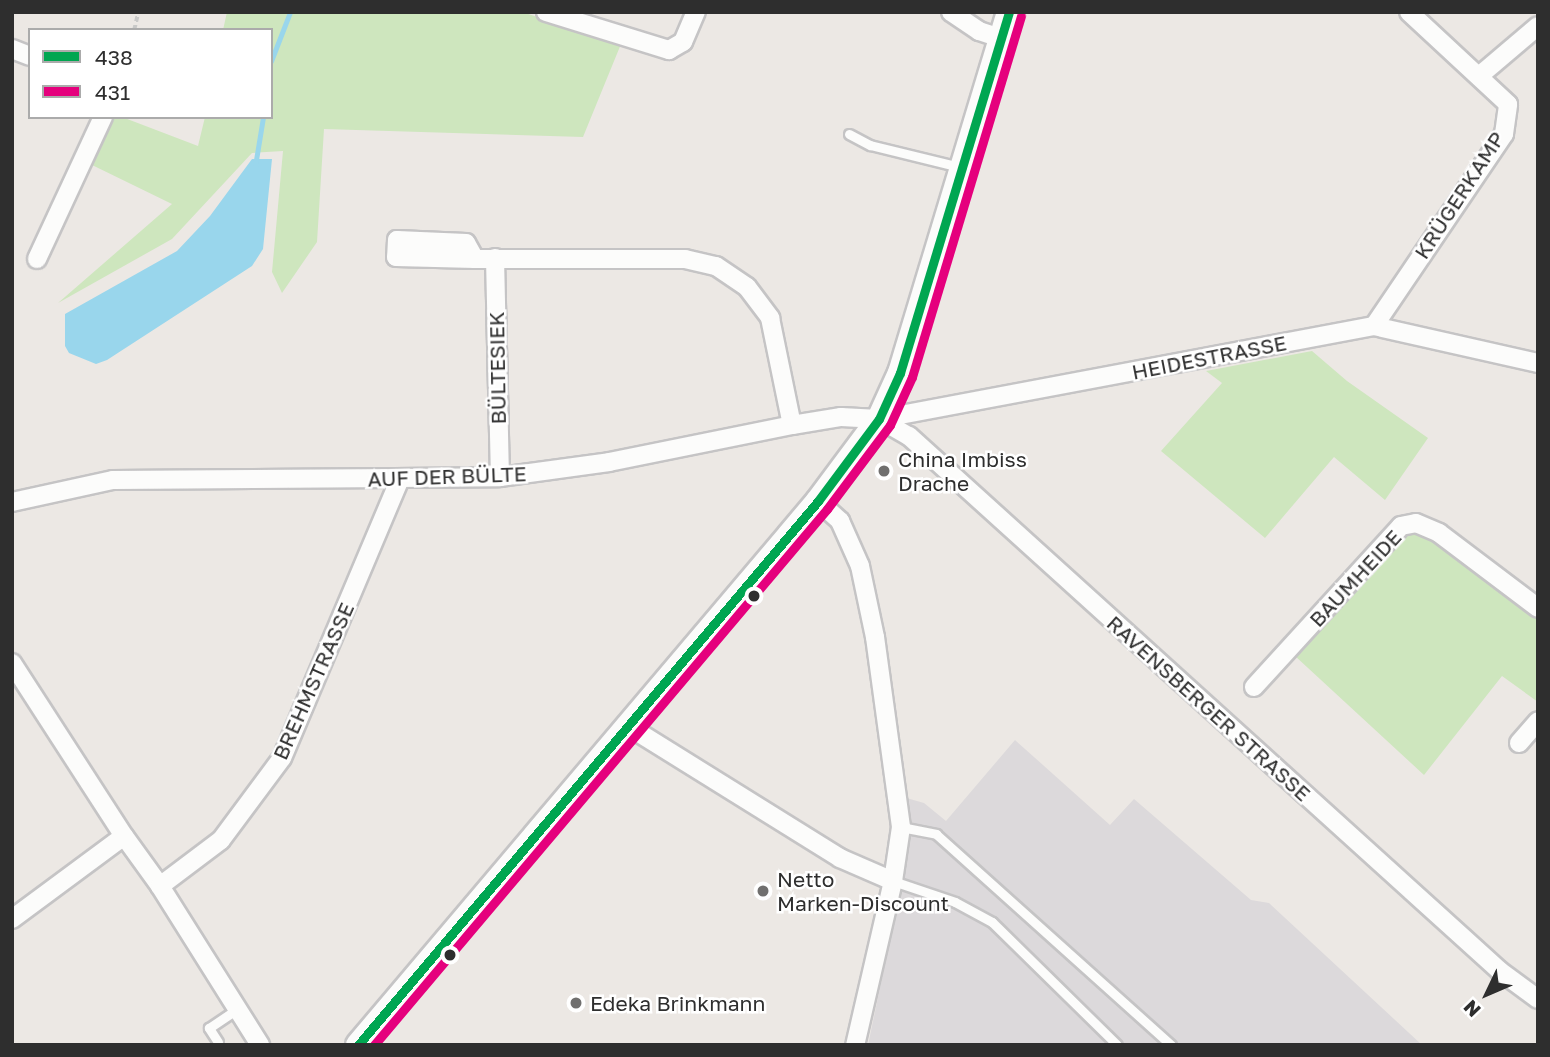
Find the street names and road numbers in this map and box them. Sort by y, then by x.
street label: KRÜGERKAMP [1409,127,1509,263]
street label: BÜLTESIEK [483,311,511,425]
street label: HEIDESTRASSE [1130,330,1288,384]
street label: AUF DER BÜLTE [367,461,527,491]
street label: BAUMHEIDE [1304,524,1406,632]
street label: BREHMSTRASSE [267,599,359,763]
street label: RAVENSBERGER STRASSE [1102,610,1316,806]

